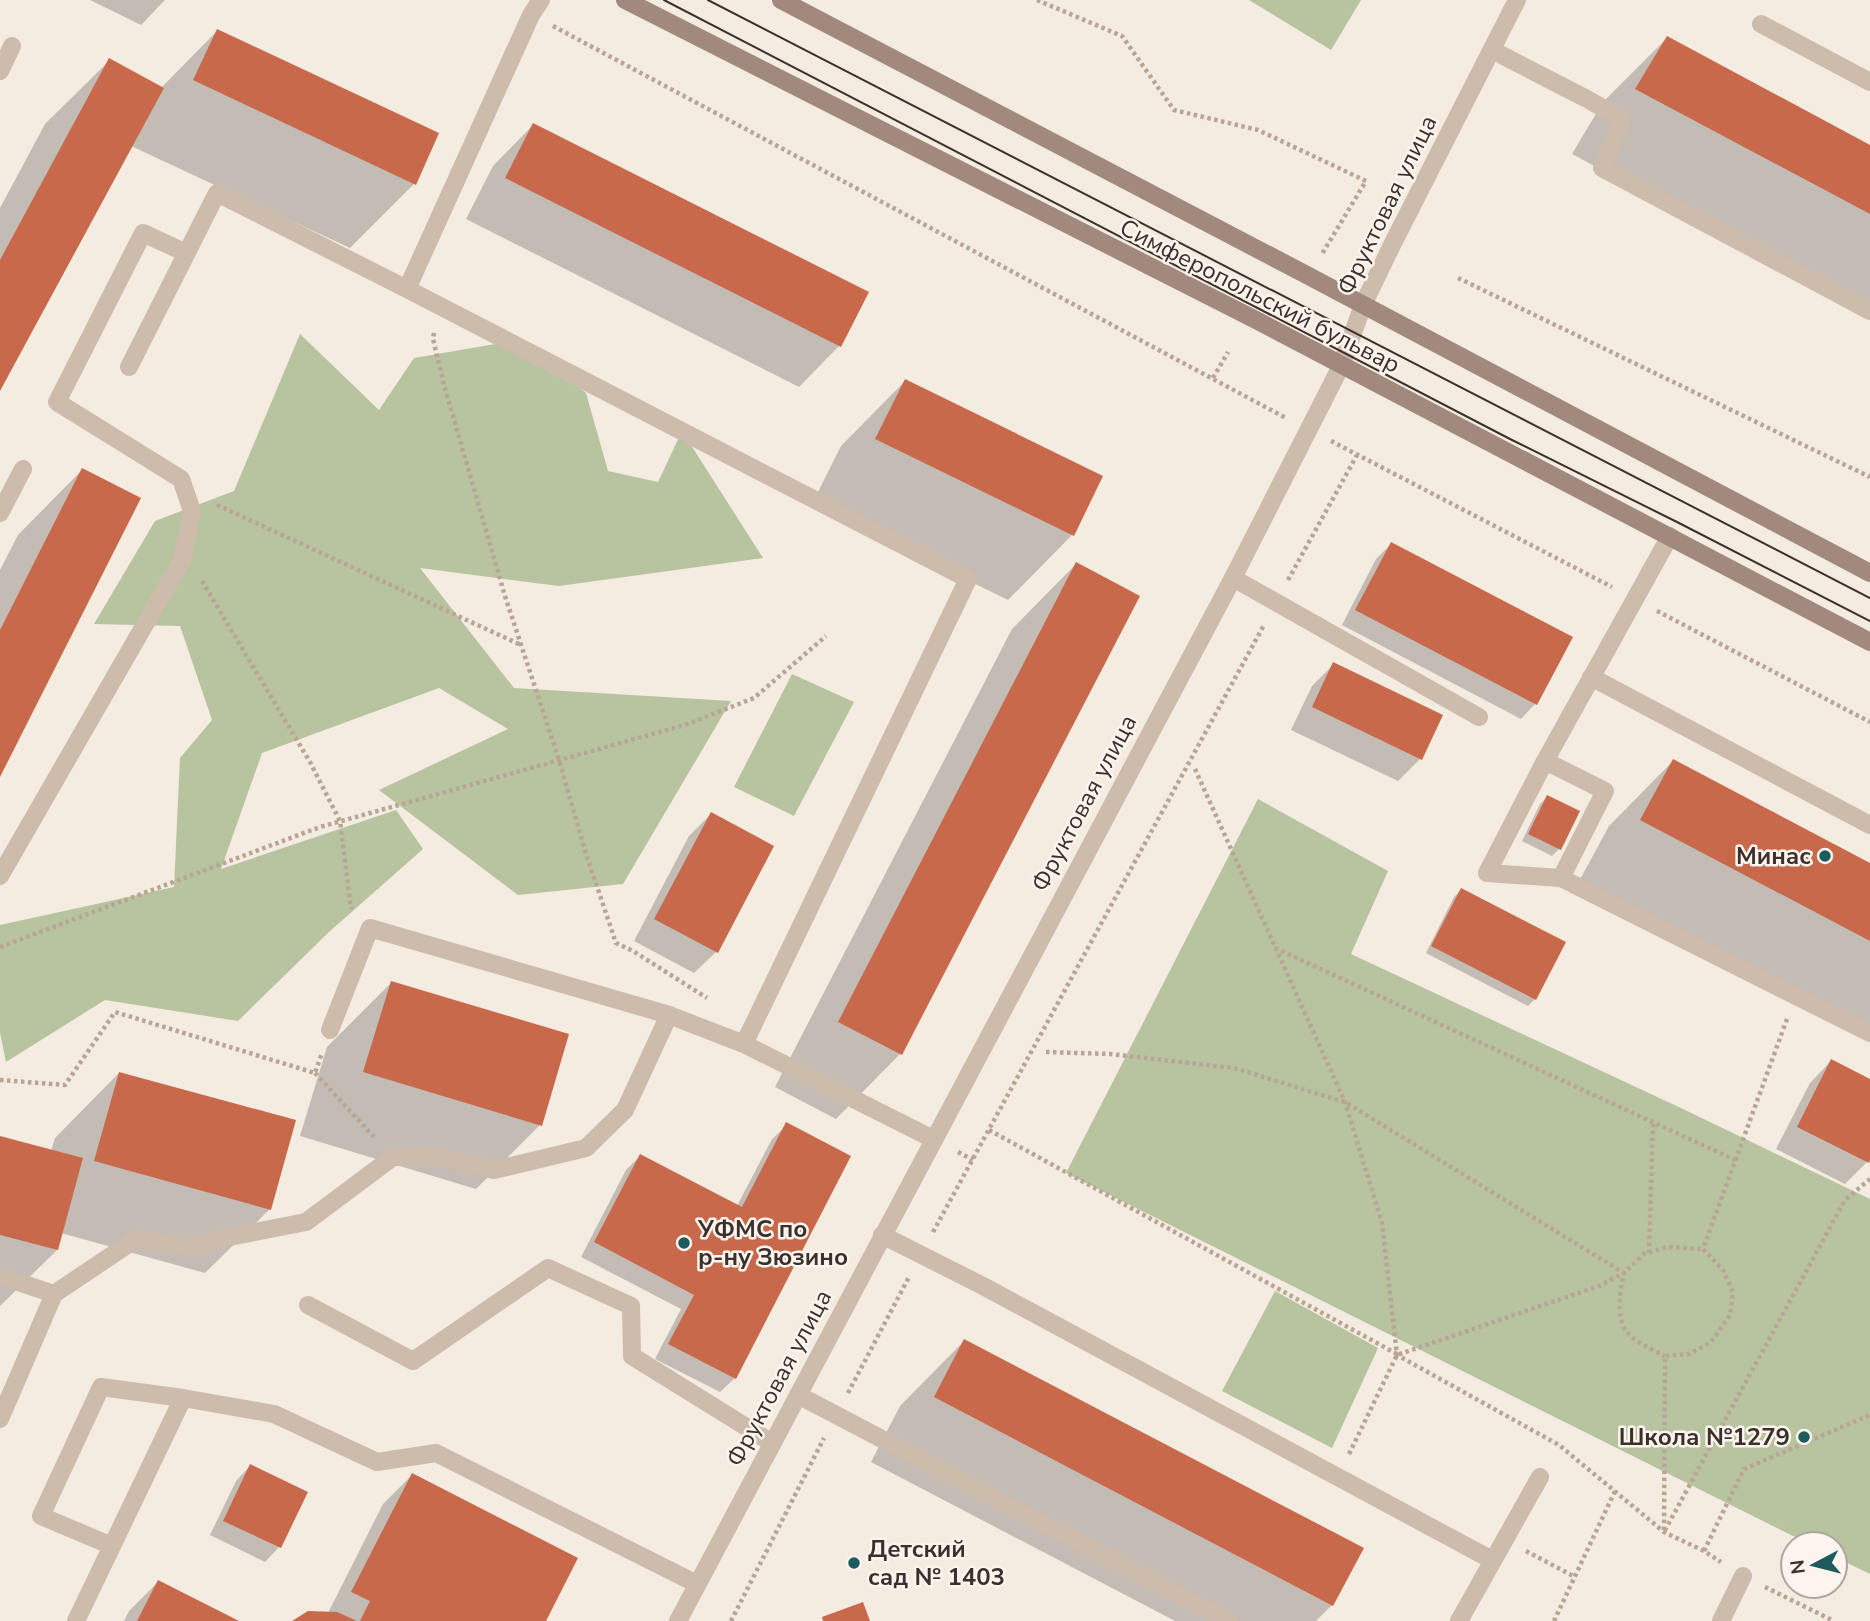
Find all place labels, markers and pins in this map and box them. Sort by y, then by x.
place label: Минас [1736,840,1811,872]
marker: Минас [1817,848,1833,864]
place label: УФМС по р-ну Зюзино [697,1213,848,1273]
marker: УФМС по р-ну Зюзино [676,1235,692,1251]
place label: Школа №1279 [1619,1421,1790,1453]
marker: Школа №1279 [1796,1429,1812,1445]
place label: Детский сад № 1403 [868,1533,1005,1593]
marker: Детский сад № 1403 [846,1555,862,1571]

